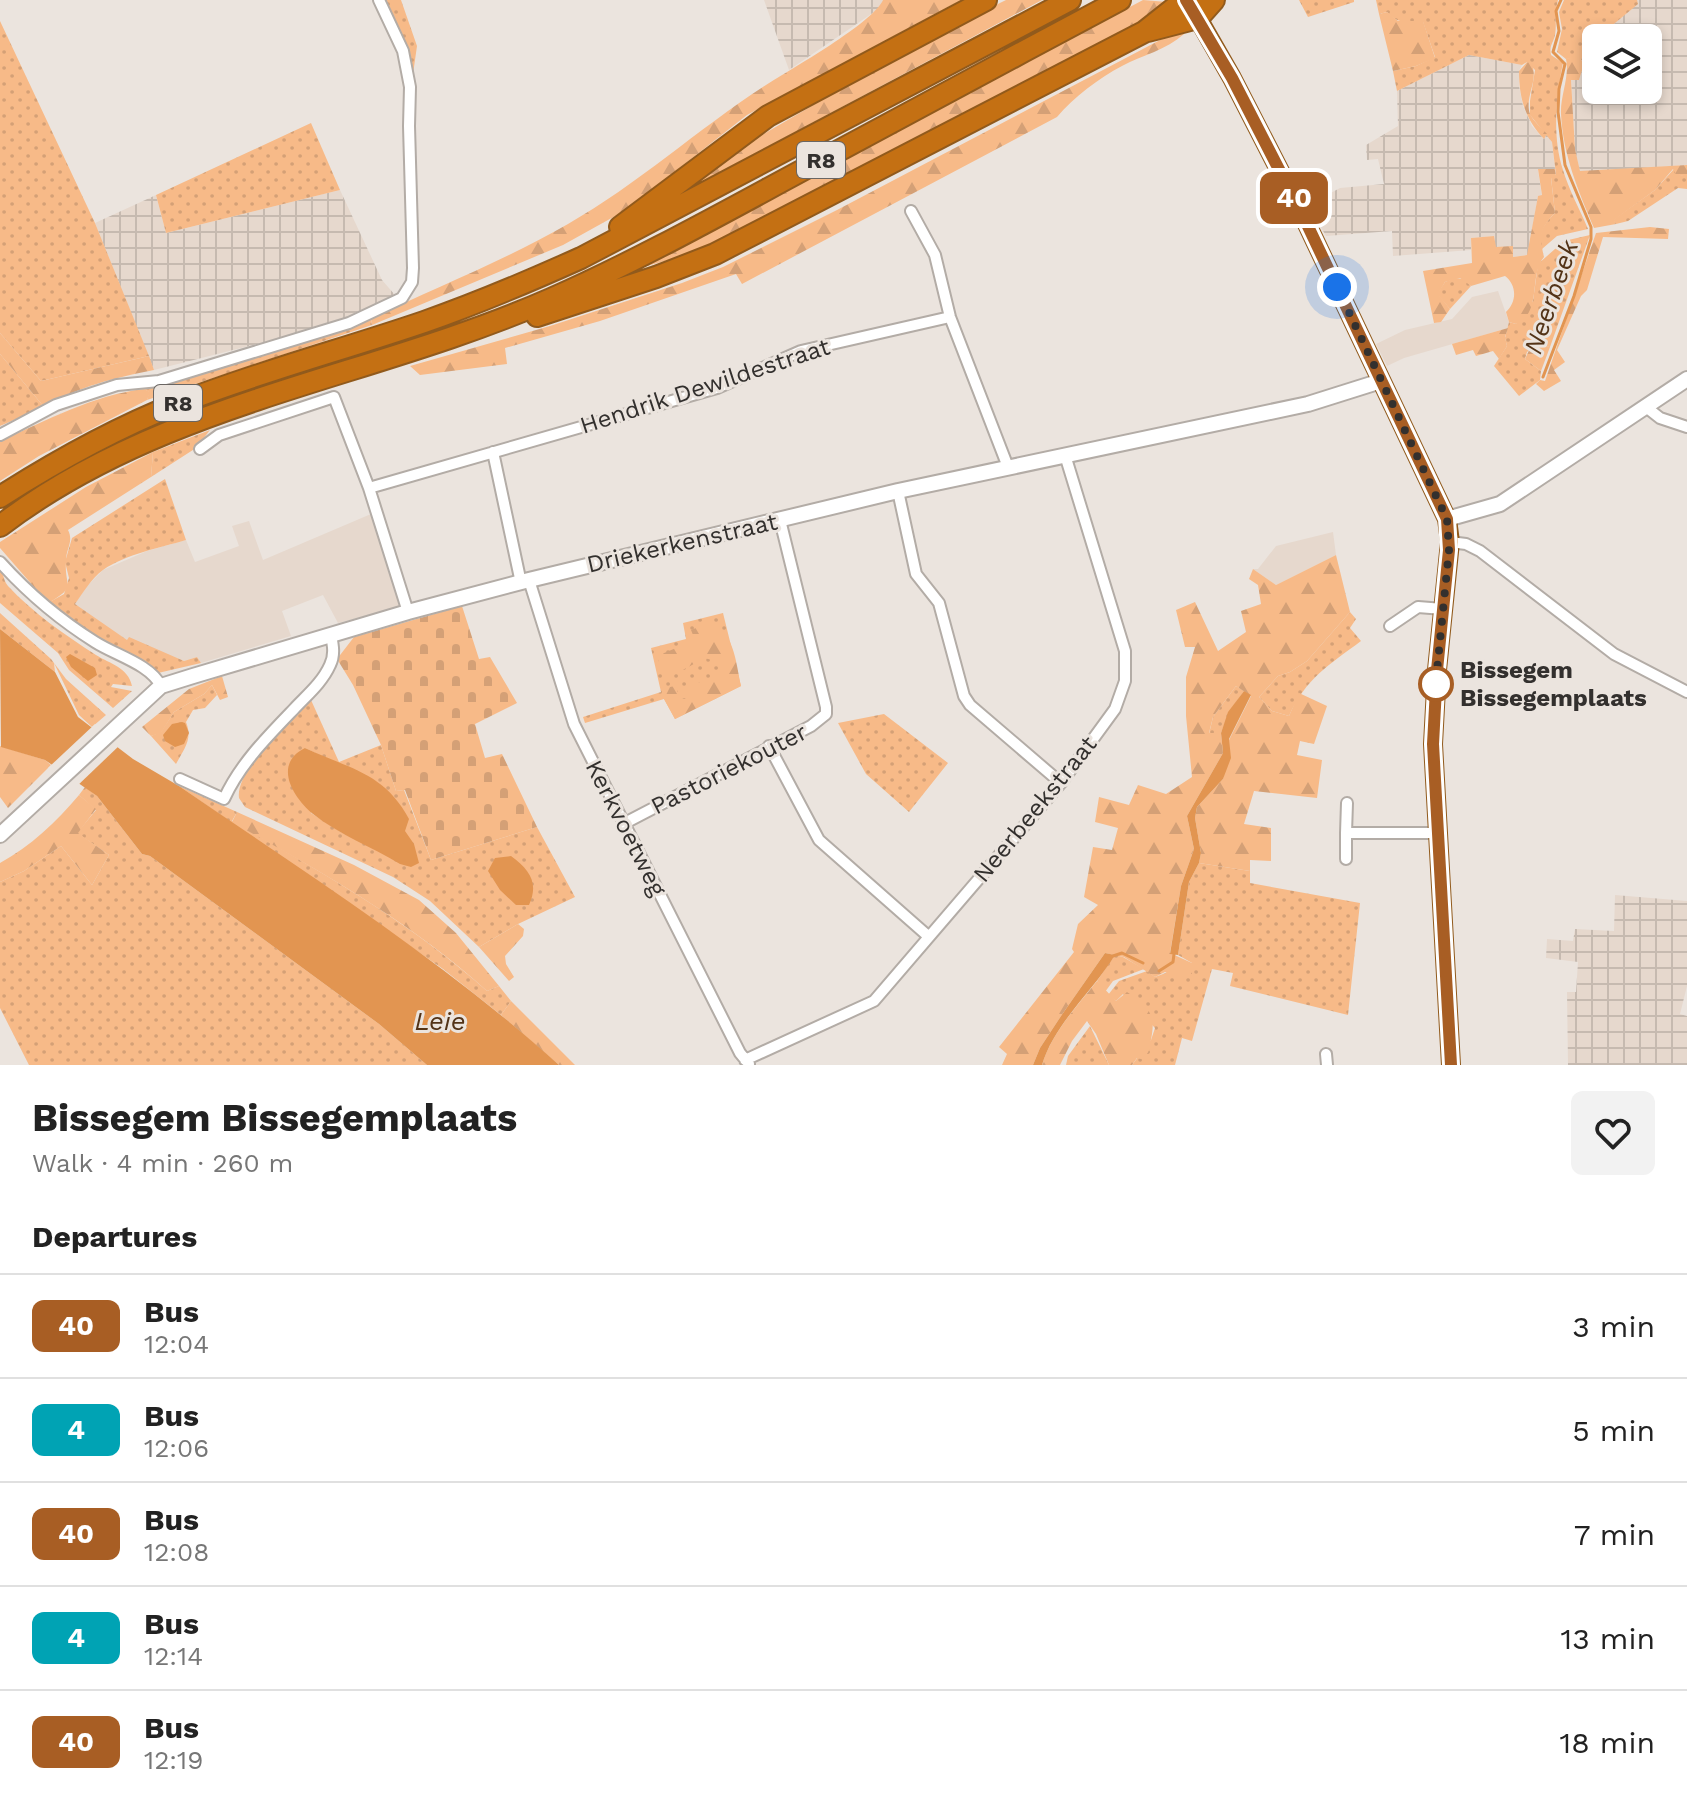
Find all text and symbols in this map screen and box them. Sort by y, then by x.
map controls [1582,24,1662,104]
button: layers [1582,24,1662,104]
road number: R8 [797,142,845,178]
line badge: 40 [1258,172,1330,224]
text: 40 [1276,181,1312,214]
water label: Neerbeek [1518,236,1585,358]
your location [1317,267,1357,307]
street label: Hendrik Dewildestraat [577,332,833,440]
road number: R8 [154,385,202,421]
street label: Driekerkenstraat [584,507,780,579]
place label: Bissegem Bissegemplaats [1460,656,1647,712]
marker: Bissegem Bissegemplaats [1419,667,1453,701]
street label: Pastoriekouter [646,718,812,820]
street label: Neerbeekstraat [968,730,1102,888]
street label: Kerkvoetweg [580,755,672,901]
water label: Leie [414,1006,466,1036]
button: heart [1571,1091,1655,1175]
text: Bissegem Bissegemplaats [32,1096,517,1140]
text: Walk · 4 min · 260 m [32,1148,293,1178]
text: Departures [32,1219,197,1254]
text: Bus [144,1294,199,1329]
text: 40 [58,1309,94,1342]
text: 3 min [1572,1309,1655,1344]
text: 12:04 [144,1329,209,1359]
text: Bus [144,1398,199,1433]
text: 4 [67,1413,85,1446]
text: 5 min [1572,1413,1655,1448]
text: 12:06 [144,1433,209,1463]
text: Bus [144,1502,199,1537]
text: 40 [58,1517,94,1550]
text: 7 min [1574,1517,1655,1552]
text: 12:08 [144,1537,209,1567]
text: Bus [144,1606,199,1641]
text: 4 [67,1621,85,1654]
text: 13 min [1560,1621,1655,1656]
text: 12:14 [144,1641,203,1671]
text: Bus [144,1710,199,1745]
text: 40 [58,1725,94,1758]
text: 18 min [1559,1725,1655,1760]
text: 12:19 [144,1745,203,1775]

